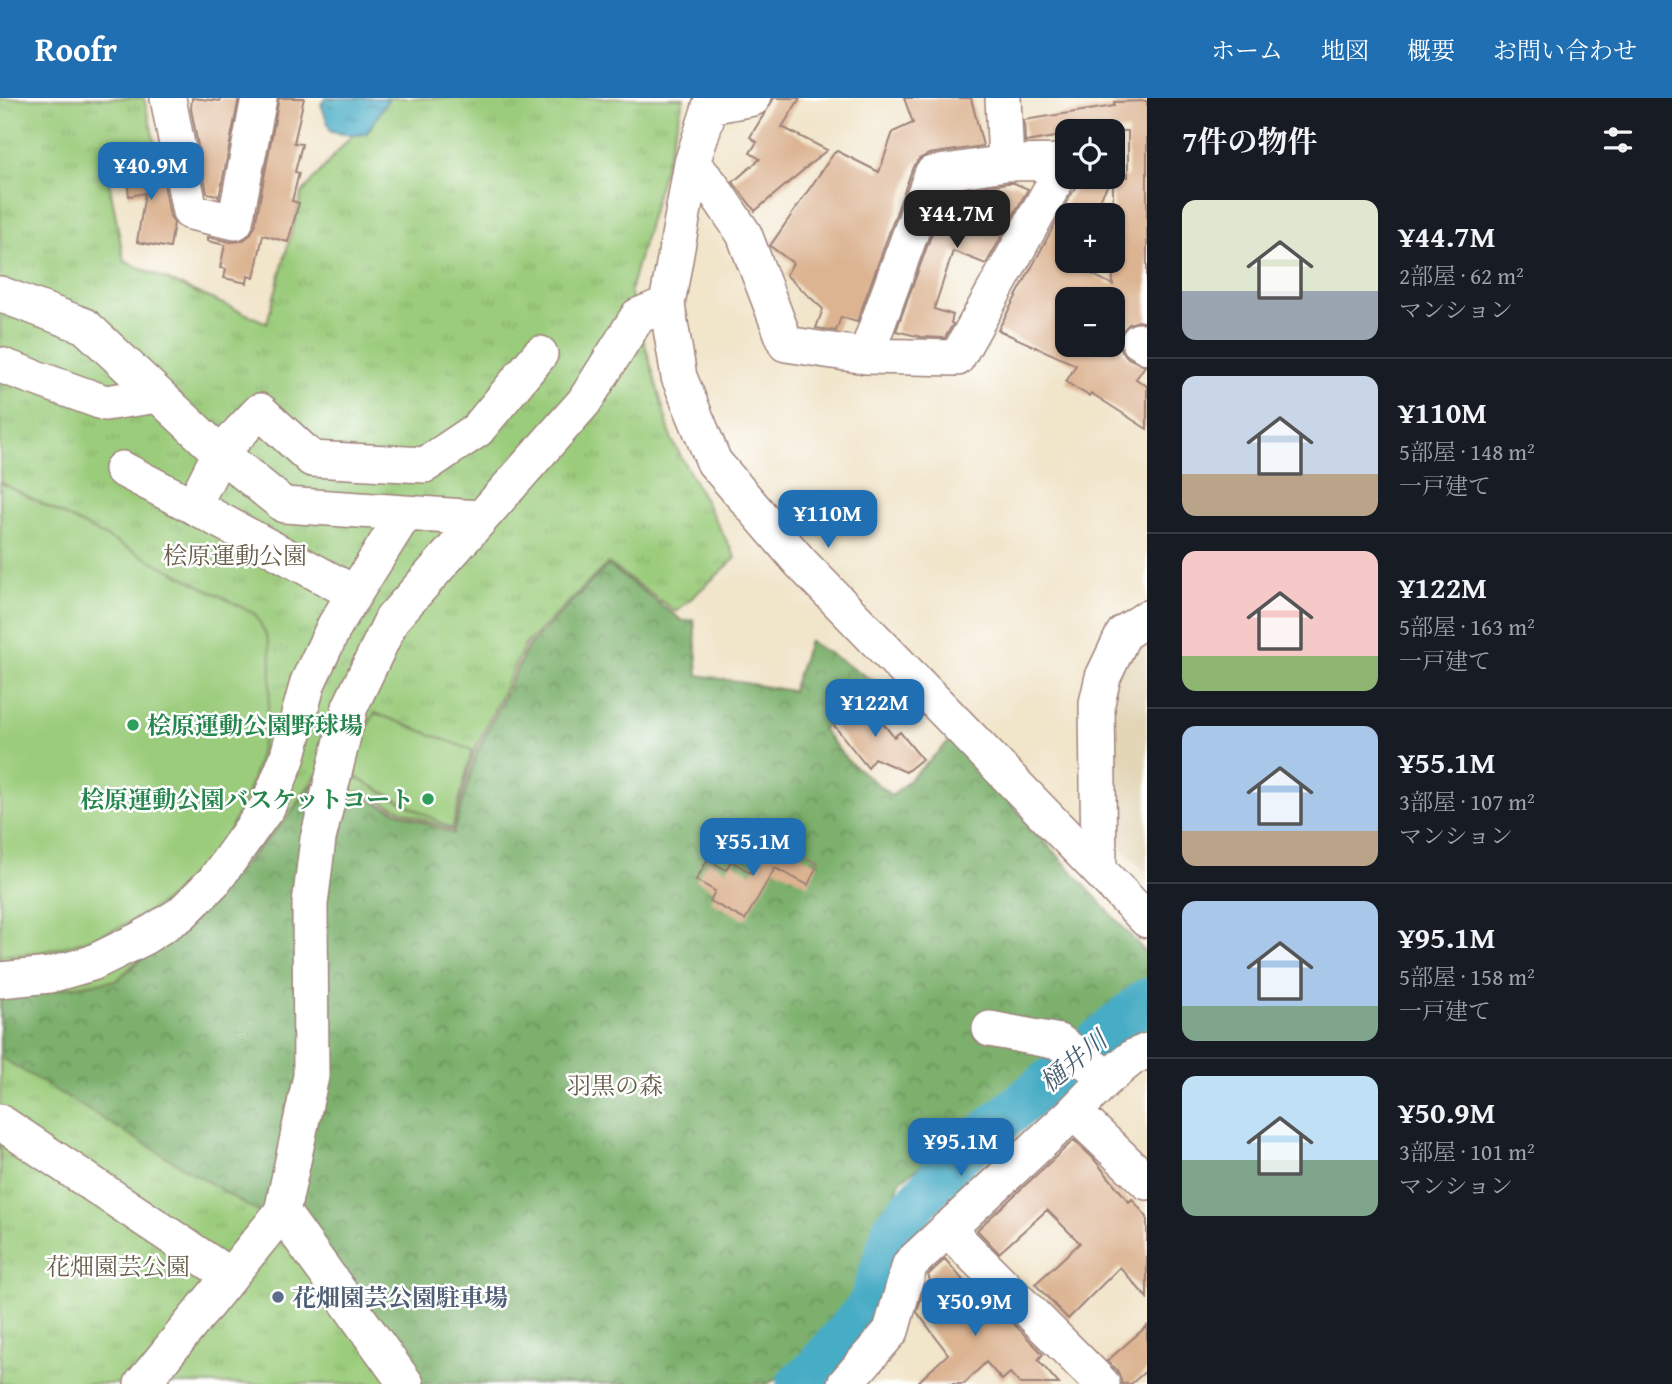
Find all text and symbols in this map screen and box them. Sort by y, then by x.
text: Roofr [35,25,117,73]
text: ホーム [1211,33,1283,68]
text: 地図 [1321,33,1369,68]
text: 概要 [1407,33,1455,68]
text: お問い合わせ [1493,33,1637,68]
map controls [1055,119,1125,357]
button: locate [1055,119,1125,189]
text: 7件の物件 [1182,119,1318,163]
icon: filters [1599,121,1637,159]
pin: ¥40.9M [94,142,208,202]
text: ¥40.9M [114,148,188,181]
pin: ¥44.7M [900,190,1014,250]
text: ¥44.7M [920,196,994,229]
button: + [1055,203,1125,273]
text: ¥44.7M [1399,214,1495,258]
icon: home [1238,228,1322,312]
text: 2部屋 · 62 m² [1399,259,1524,292]
button: − [1055,287,1125,357]
text: マンション [1399,293,1513,326]
text: ¥110M [1399,390,1487,434]
icon: home [1238,404,1322,488]
text: 5部屋 · 148 m² [1399,435,1535,468]
text: 一戸建て [1399,469,1491,502]
pin: ¥110M [779,490,877,550]
text: ¥110M [794,496,862,529]
park label: 桧原運動公園 [163,538,307,573]
text: ¥122M [1399,565,1487,609]
icon: home [1238,579,1322,663]
text: 5部屋 · 163 m² [1399,610,1535,643]
text: 一戸建て [1399,644,1491,677]
pin: ¥122M [826,680,924,739]
text: ¥122M [841,685,909,718]
place label: 桧原運動公園野球場 [147,708,363,743]
marker: 桧原運動公園野球場 [125,717,141,733]
text: ¥55.1M [1399,740,1495,784]
icon: home [1238,754,1322,838]
place label: 桧原運動公園バスケットコート [80,782,414,817]
text: 3部屋 · 107 m² [1399,785,1535,818]
marker: 桧原運動公園バスケットコート [420,791,436,807]
pin: ¥55.1M [696,818,810,878]
text: マンション [1399,819,1513,852]
text: ¥55.1M [716,824,790,857]
text: ¥95.1M [1399,915,1495,959]
icon: home [1238,929,1322,1013]
text: 5部屋 · 158 m² [1399,960,1535,993]
text: 一戸建て [1399,994,1491,1027]
water label: 樋井川 [1031,1019,1118,1101]
park label: 羽黒の森 [567,1068,663,1103]
text: ¥50.9M [1399,1090,1495,1134]
icon: home [1238,1104,1322,1188]
pin: ¥95.1M [904,1118,1018,1178]
text: ¥95.1M [924,1124,998,1157]
text: 3部屋 · 101 m² [1399,1135,1535,1168]
text: マンション [1399,1169,1513,1202]
park label: 花畑園芸公園 [46,1249,190,1284]
pin: ¥50.9M [918,1278,1032,1338]
place label: 花畑園芸公園駐車場 [292,1280,508,1315]
text: ¥50.9M [938,1284,1012,1317]
marker: 花畑園芸公園駐車場 [270,1289,286,1305]

